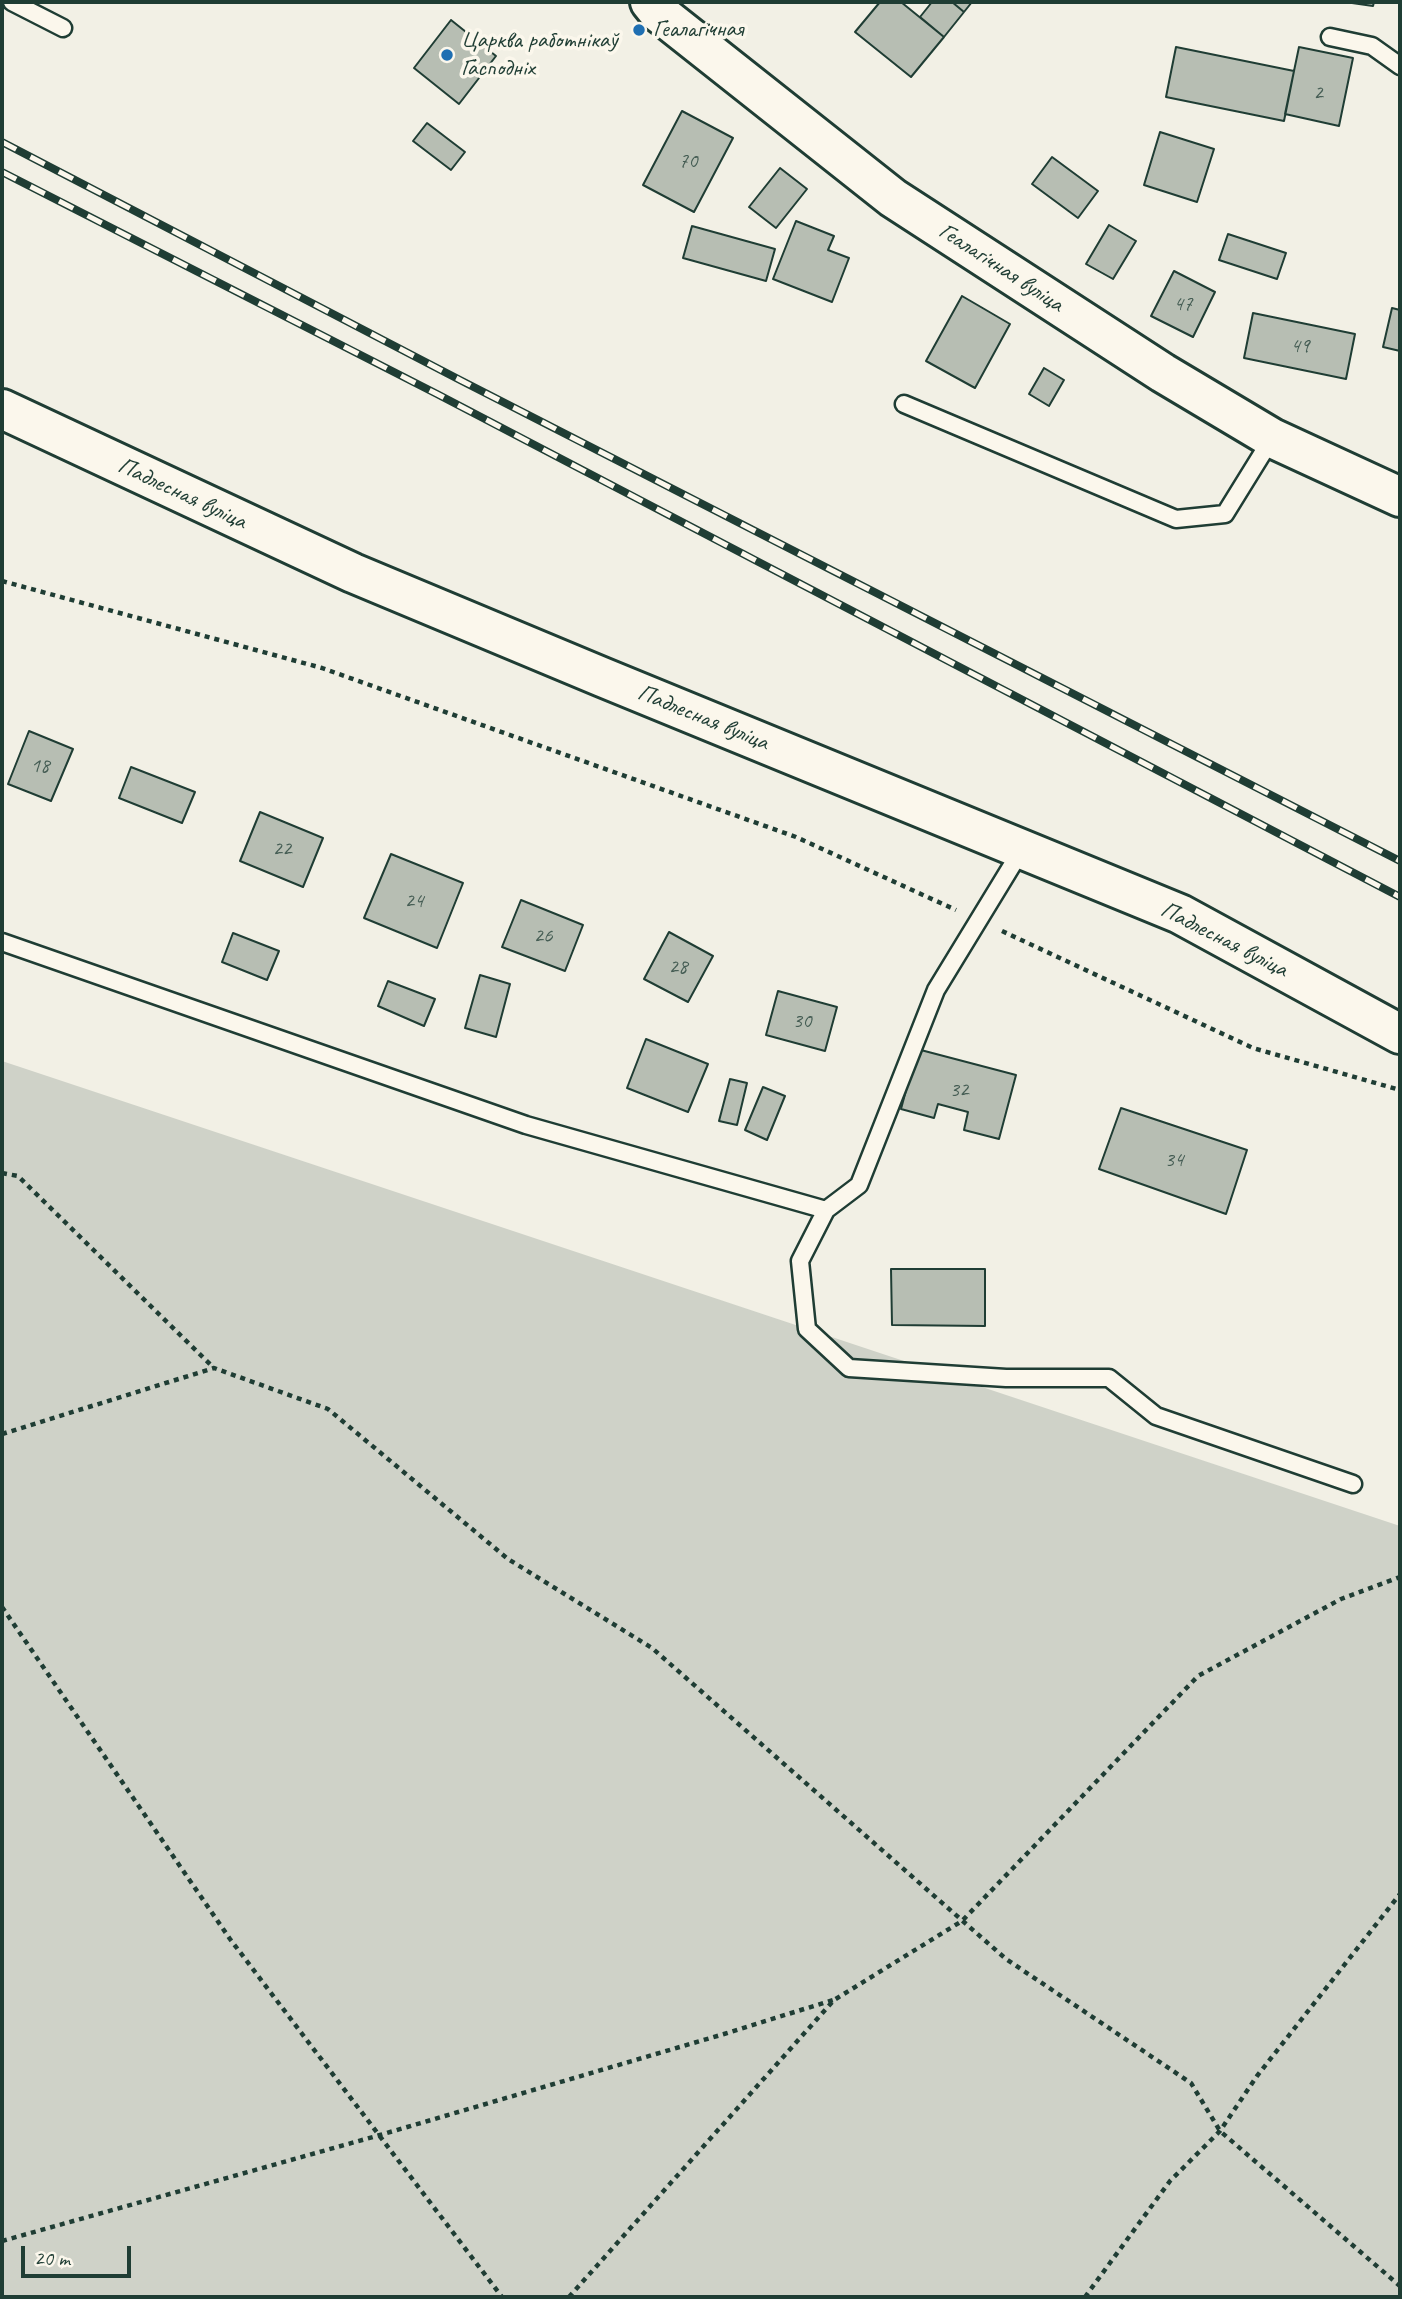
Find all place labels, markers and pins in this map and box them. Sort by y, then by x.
place label: Геалагічная [653,16,743,44]
marker: Геалагічная [631,22,647,38]
place label: Царква работнікаў Гасподніх [461,27,618,83]
marker: Царква работнікаў Гасподніх [439,47,455,63]

